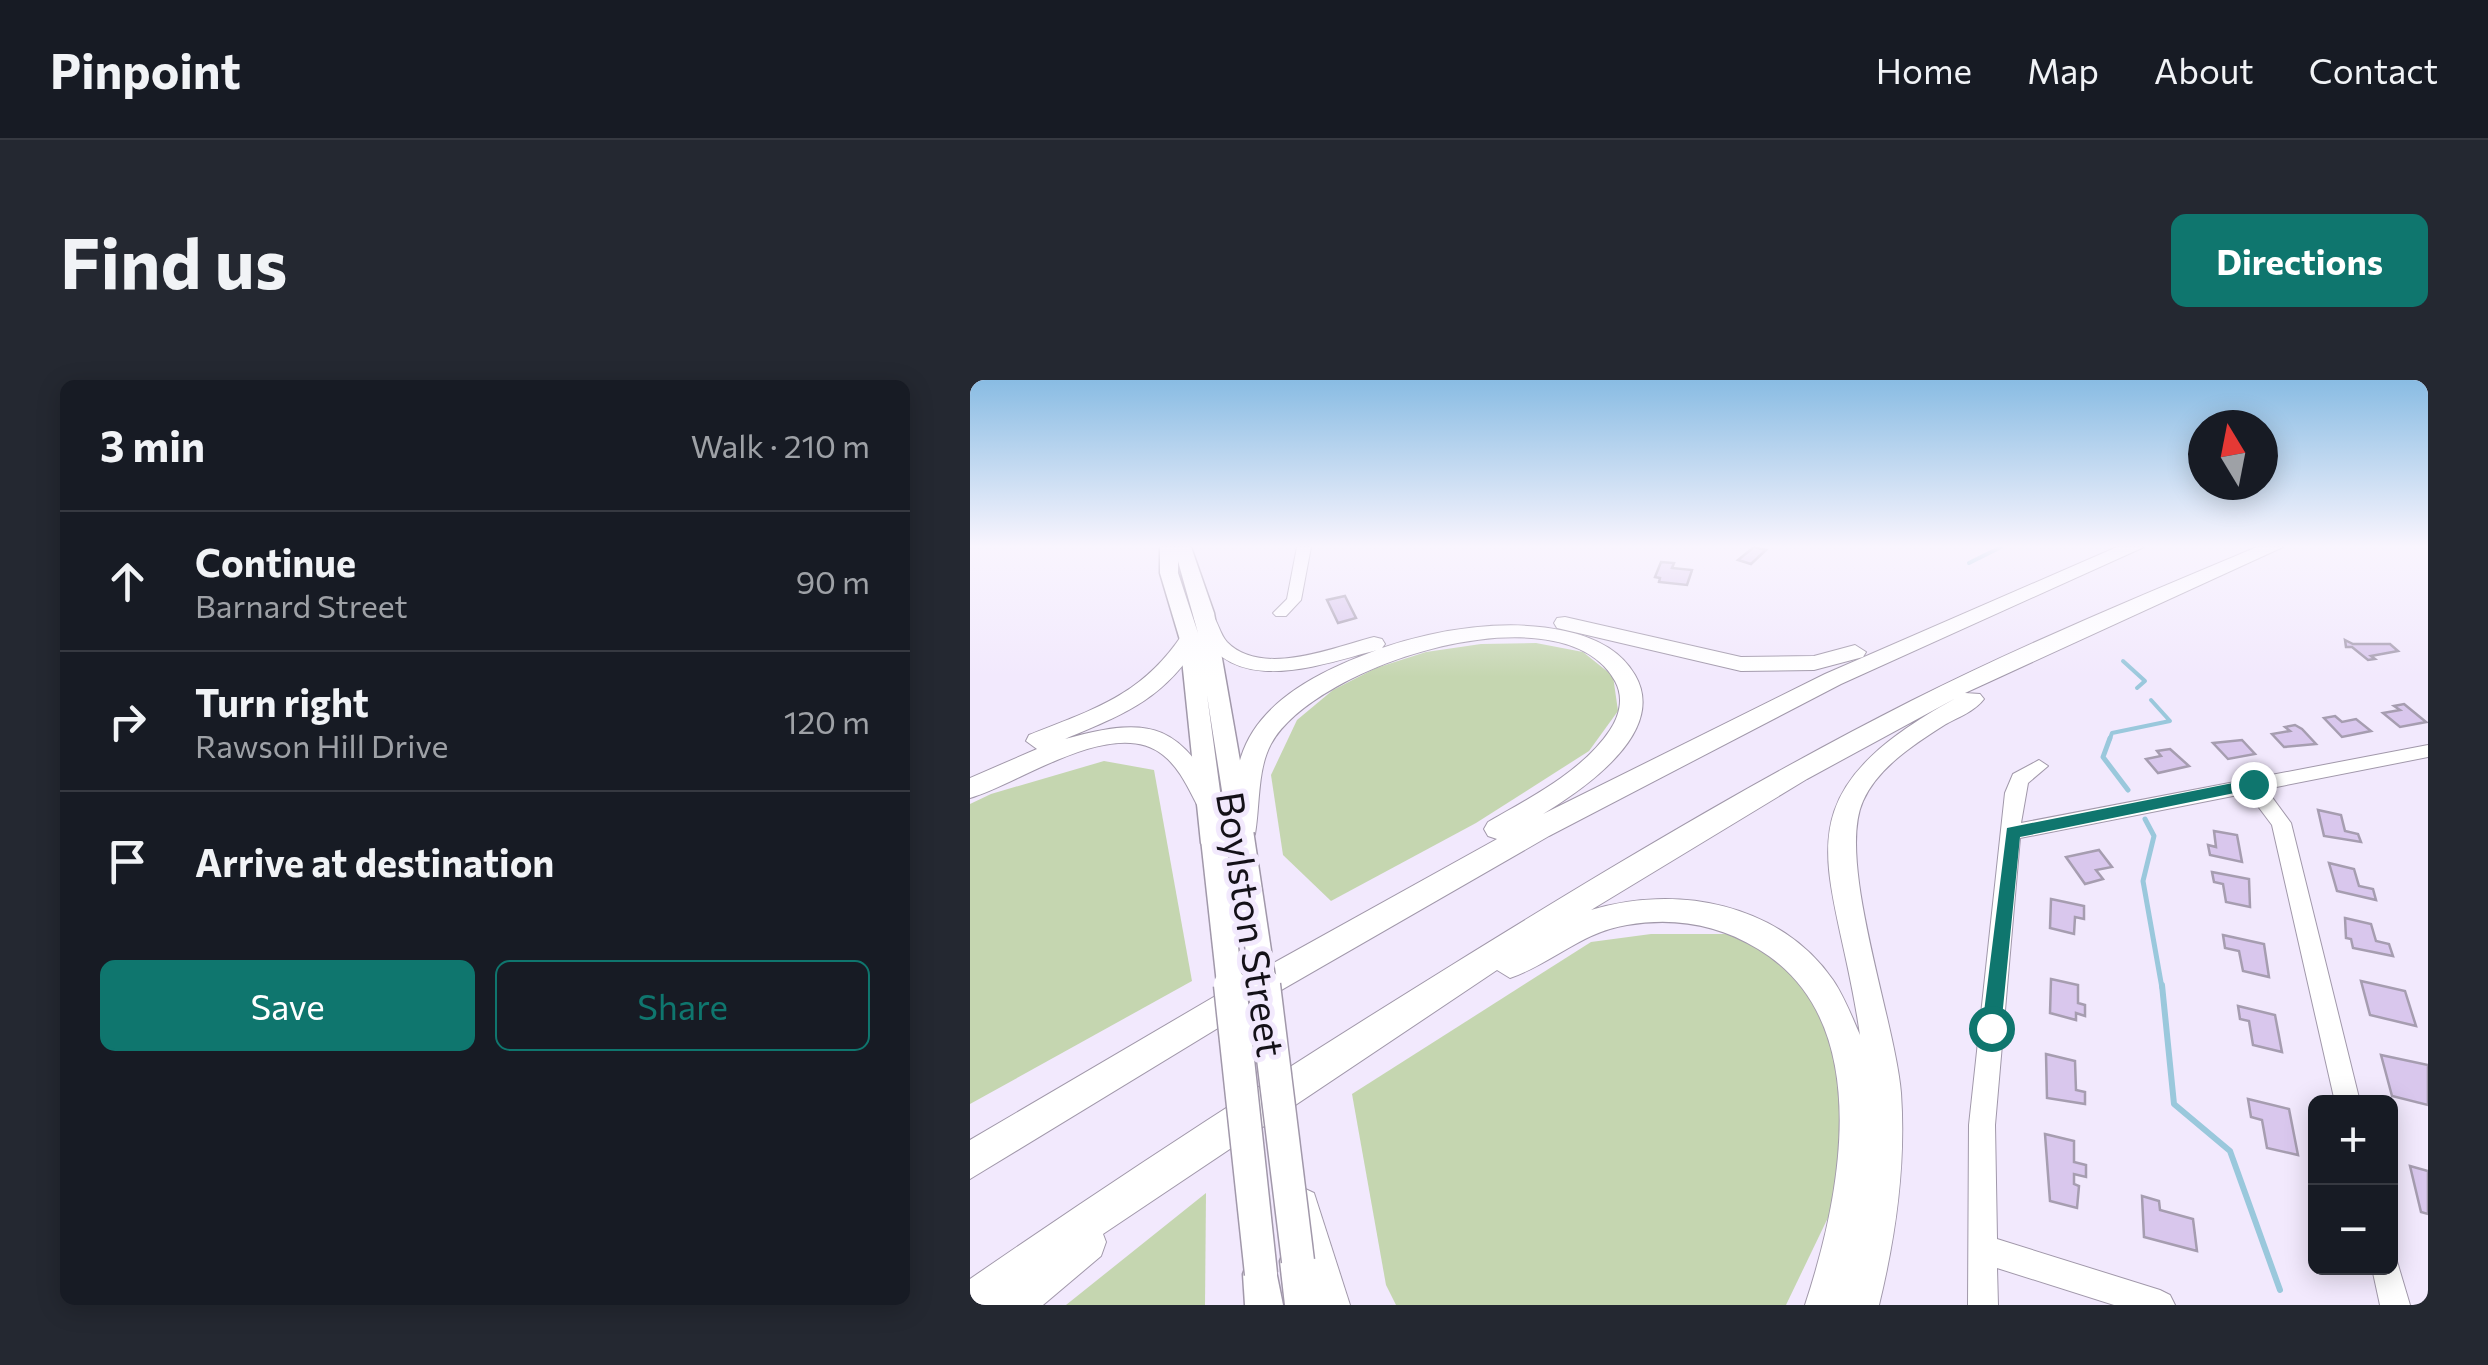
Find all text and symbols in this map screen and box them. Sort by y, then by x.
text: Pinpoint [50,40,241,99]
text: Home [1876,48,1972,91]
text: Map [2027,48,2099,91]
text: About [2154,48,2254,91]
text: Contact [2309,48,2438,91]
button: Directions [2171,214,2428,307]
text: Find us [60,218,287,303]
north arrow [2188,410,2278,500]
text: 3 min [100,419,205,471]
text: Walk · 210 m [691,425,870,465]
text: Continue [195,538,356,585]
icon: ahead [100,554,155,609]
text: 90 m [796,561,870,601]
text: Barnard Street [195,585,408,625]
text: Turn right [195,678,369,725]
icon: right [100,694,155,749]
text: 120 m [784,701,870,741]
text: Rawson Hill Drive [195,725,448,765]
route end [2231,762,2277,808]
street label: Boylston Street [1208,788,1296,1060]
icon: arrive [100,834,155,889]
text: Arrive at destination [195,838,554,885]
button: Save [100,960,475,1051]
button: Share [495,960,870,1051]
route start [1969,1006,2015,1052]
map controls [2308,1095,2398,1275]
button: + [2308,1095,2398,1185]
button: − [2308,1185,2398,1275]

